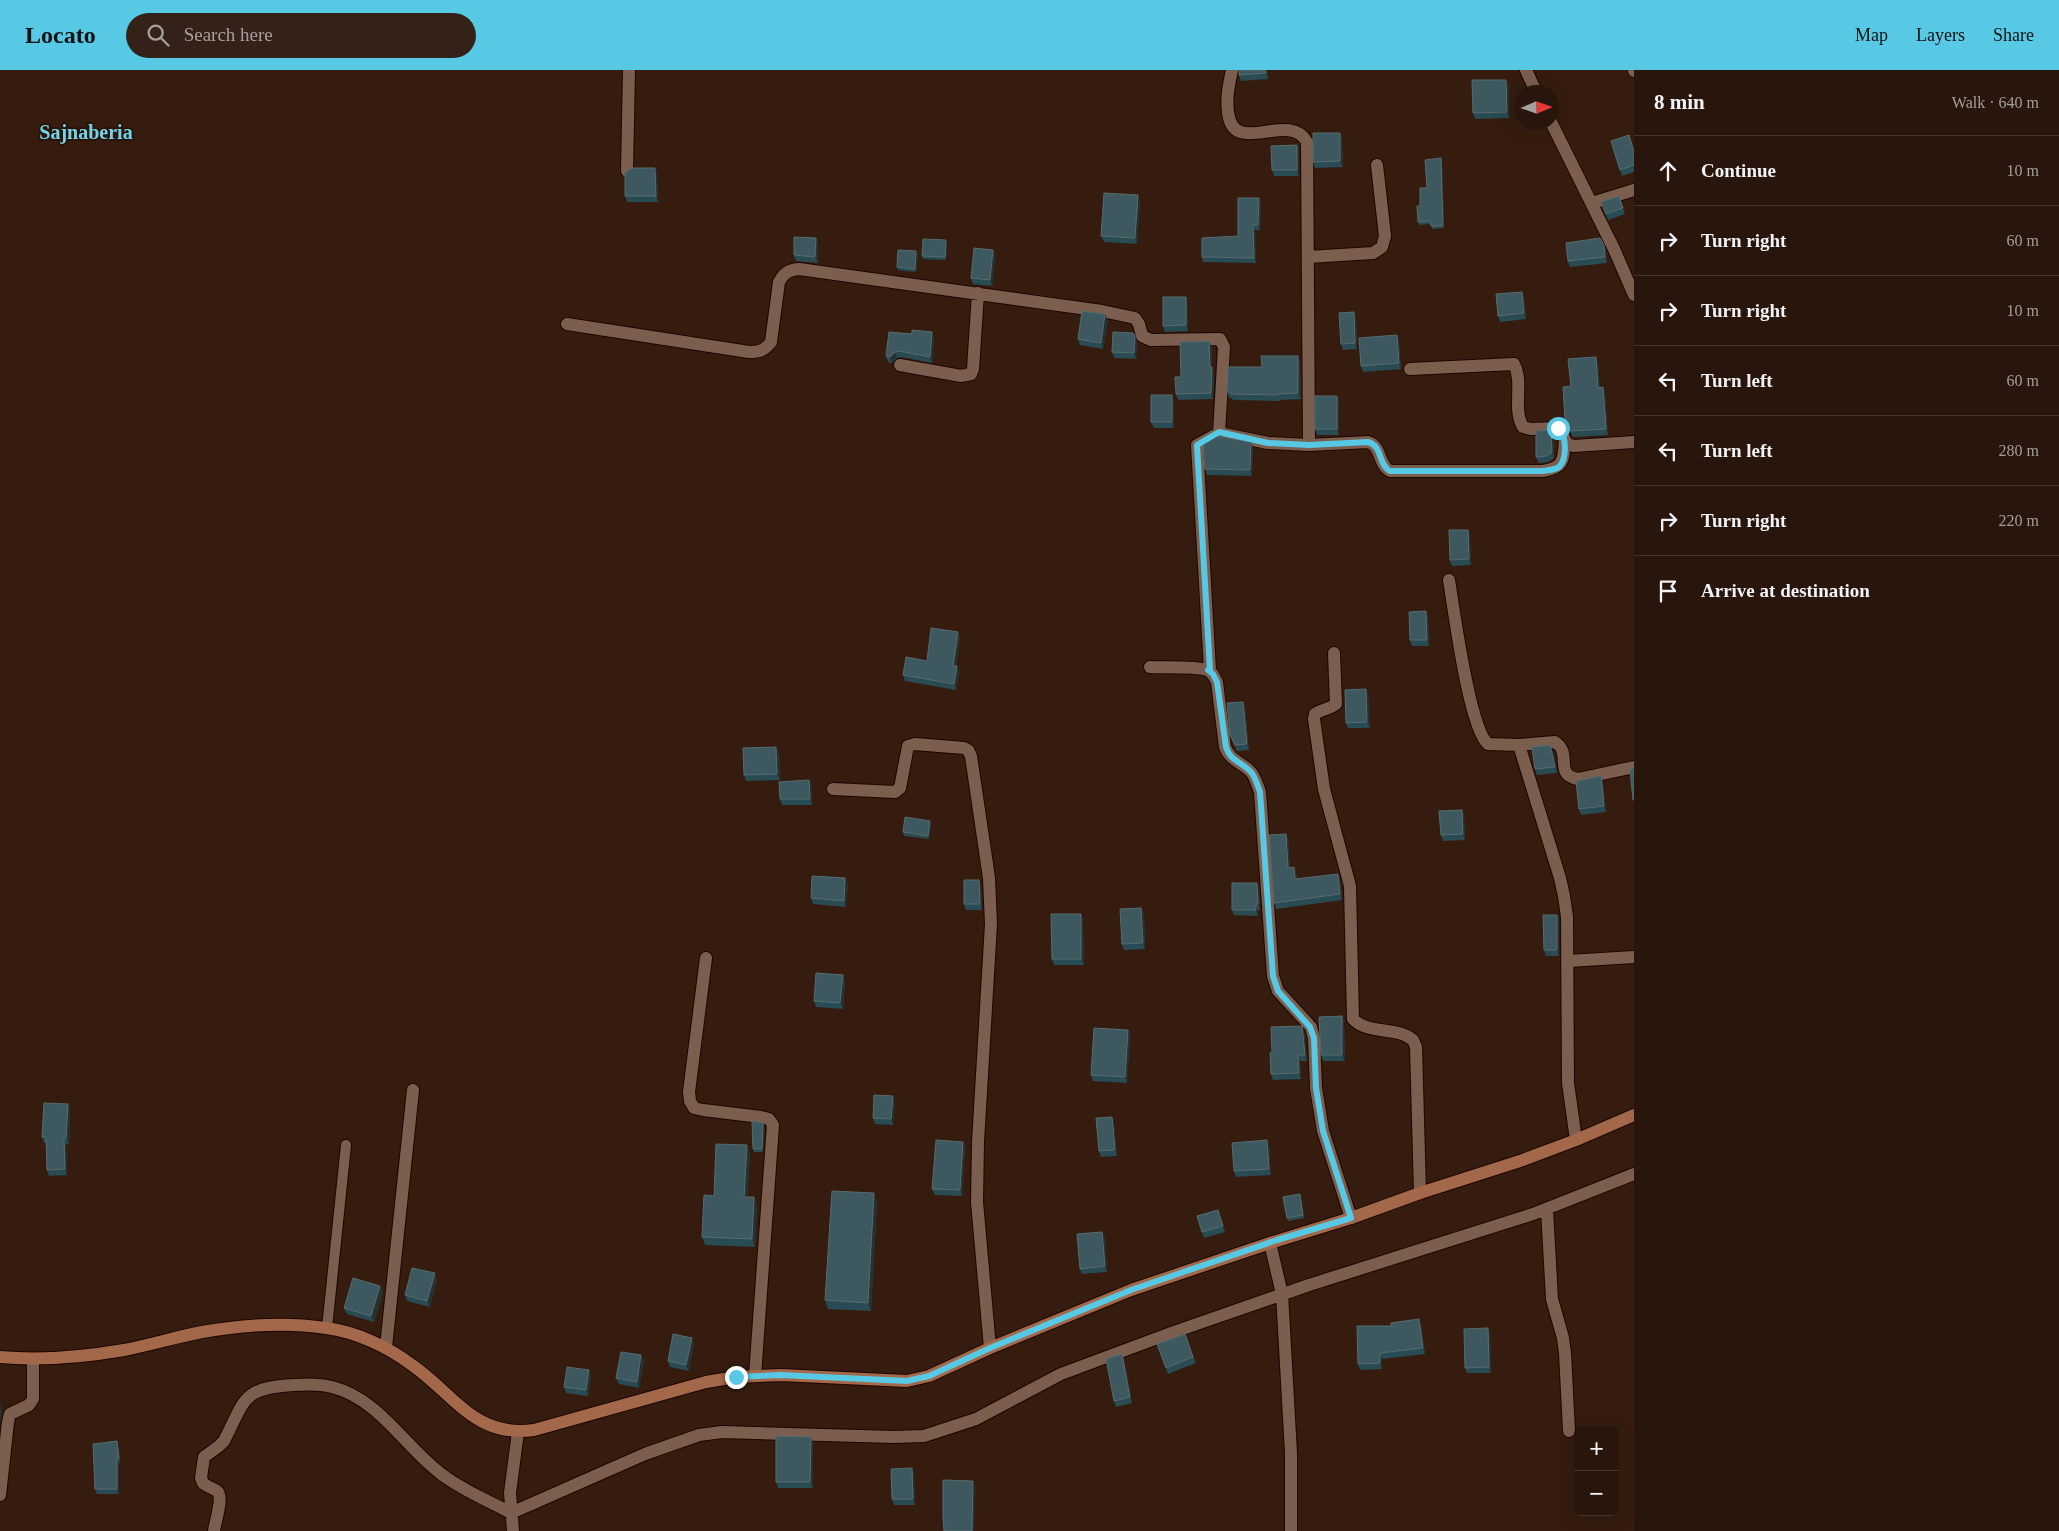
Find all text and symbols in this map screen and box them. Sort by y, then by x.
search box [126,13,476,58]
icon: search [144,21,172,49]
text: Locato [25,22,96,48]
text: Search here [184,24,273,45]
text: Map [1855,25,1888,45]
text: Layers [1916,25,1965,45]
text: Share [1993,25,2034,45]
north arrow [1514,85,1559,130]
text: 8 min [1654,90,1705,114]
text: Walk · 640 m [1952,94,2039,111]
district label: Sajnaberia [39,121,133,144]
icon: ahead [1654,157,1682,185]
text: Continue [1701,160,1776,181]
text: 10 m [2007,162,2039,179]
icon: right [1654,227,1682,255]
text: Turn right [1701,230,1786,251]
text: 60 m [2007,232,2039,249]
icon: right [1654,297,1682,325]
text: Turn right [1701,300,1786,321]
text: 10 m [2007,302,2039,319]
icon: left [1654,367,1682,395]
text: Turn left [1701,370,1773,391]
text: 60 m [2007,372,2039,389]
route start [1547,417,1570,440]
icon: left [1654,437,1682,465]
text: Turn left [1701,440,1773,461]
text: 280 m [1999,442,2039,459]
icon: right [1654,507,1682,535]
text: Turn right [1701,510,1786,531]
text: 220 m [1999,512,2039,529]
icon: arrive [1654,577,1682,605]
text: Arrive at destination [1701,580,1870,601]
route end [725,1366,748,1389]
map controls [1574,1426,1619,1516]
button: + [1574,1426,1619,1471]
button: − [1574,1471,1619,1516]

